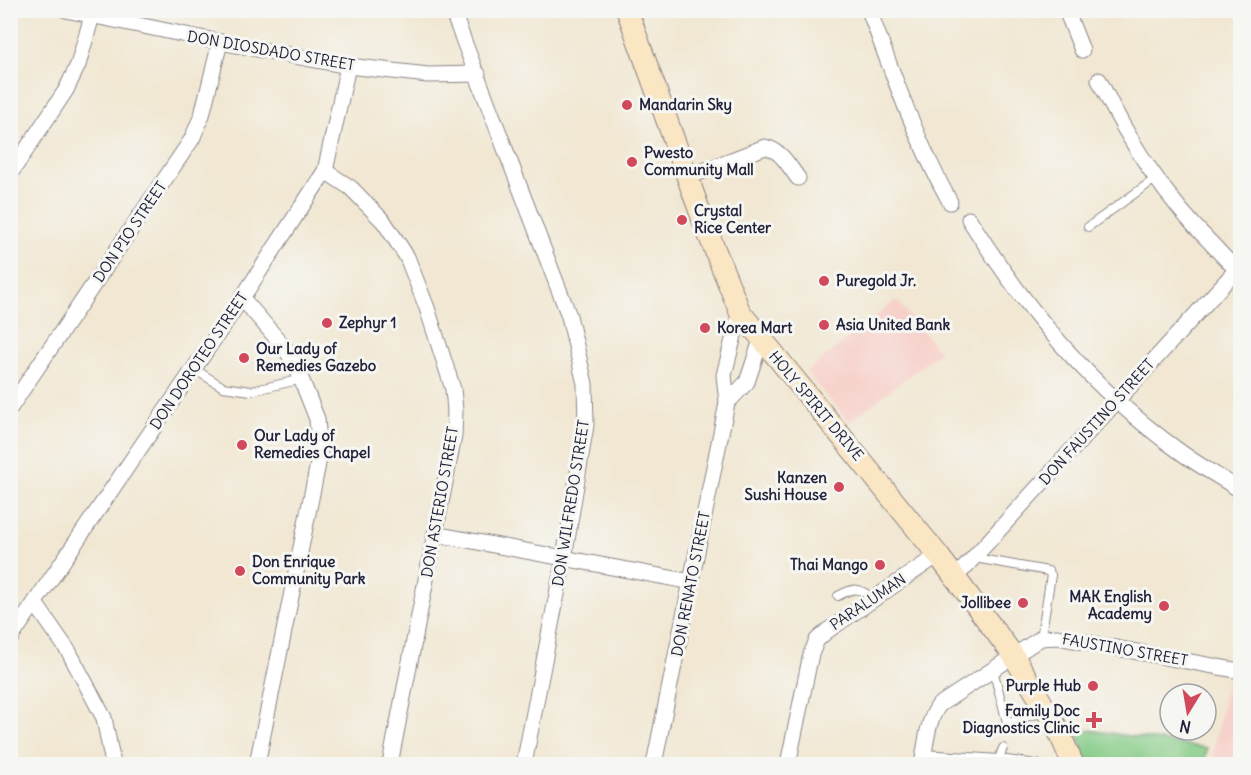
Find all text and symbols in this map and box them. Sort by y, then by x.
street label: DON DIOSDADO STREET [186,26,357,75]
place label: Mandarin Sky [639,95,732,115]
marker: Mandarin Sky [620,98,634,112]
place label: Pwesto Community Mall [644,143,754,180]
marker: Pwesto Community Mall [625,155,639,169]
street label: DON PIO STREET [89,177,170,286]
place label: Crystal Rice Center [694,201,772,237]
marker: Crystal Rice Center [675,213,689,227]
place label: Puregold Jr. [836,271,916,291]
marker: Puregold Jr. [817,274,831,288]
street label: DON DOROTEO STREET [145,288,252,433]
place label: Zephyr 1 [339,313,396,333]
place label: Asia United Bank [836,315,951,334]
marker: Zephyr 1 [320,316,334,330]
place label: Korea Mart [717,318,793,337]
marker: Asia United Bank [817,318,831,332]
marker: Korea Mart [698,321,712,335]
place label: Our Lady of Remedies Gazebo [256,339,377,375]
street label: HOLY SPIRIT DRIVE [765,347,868,465]
marker: Our Lady of Remedies Gazebo [237,351,251,365]
street label: DON FAUSTINO STREET [1035,355,1158,489]
street label: DON WILFREDO STREET [548,418,593,588]
street label: DON ASTERIO STREET [417,425,462,579]
place label: Our Lady of Remedies Chapel [254,426,370,463]
marker: Our Lady of Remedies Chapel [235,438,249,452]
place label: Kanzen Sushi House [745,468,827,504]
marker: Kanzen Sushi House [832,480,846,494]
street label: DON RENATO STREET [667,510,714,658]
place label: Don Enrique Community Park [252,552,366,589]
place label: Thai Mango [790,555,869,575]
marker: Thai Mango [873,558,887,572]
marker: Don Enrique Community Park [233,564,247,578]
street label: PARALUMAN [826,569,909,634]
place label: MAK English Academy [1069,587,1152,624]
place label: Jollibee [960,593,1011,612]
marker: Jollibee [1016,596,1030,610]
marker: MAK English Academy [1157,599,1171,613]
street label: FAUSTINO STREET [1061,629,1189,670]
place label: Purple Hub [1006,676,1081,696]
marker: Purple Hub [1086,679,1100,693]
north arrow [1158,682,1218,742]
place label: Family Doc Diagnostics Clinic [963,701,1080,738]
marker: Family Doc Diagnostics Clinic [1085,711,1103,729]
text: N [1178,716,1192,738]

